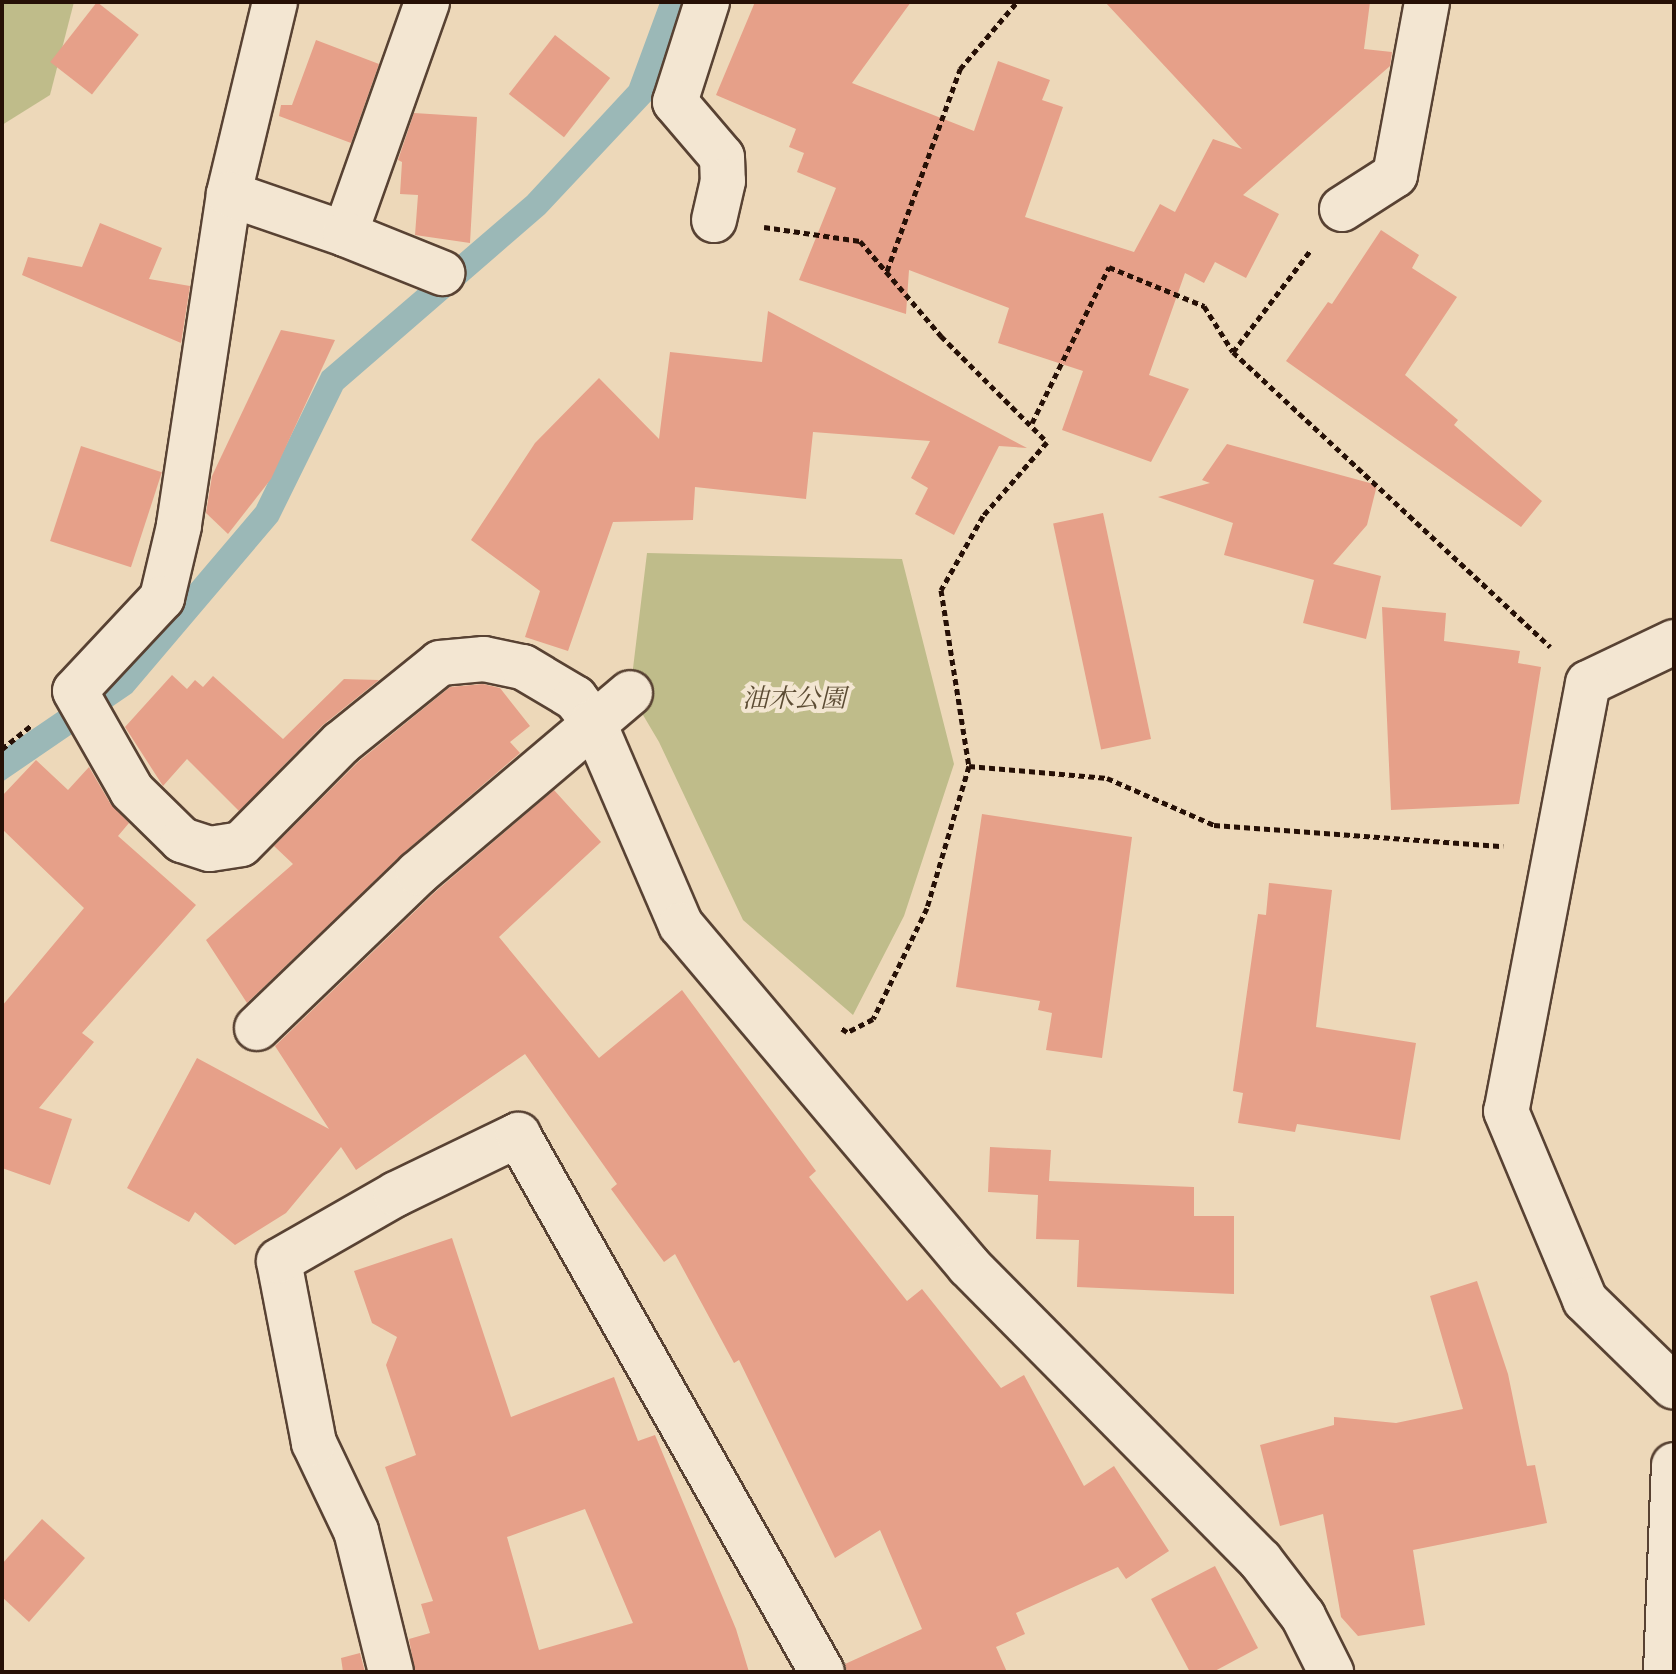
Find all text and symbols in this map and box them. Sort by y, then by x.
park label: 油木公園 [742,683,846,715]

